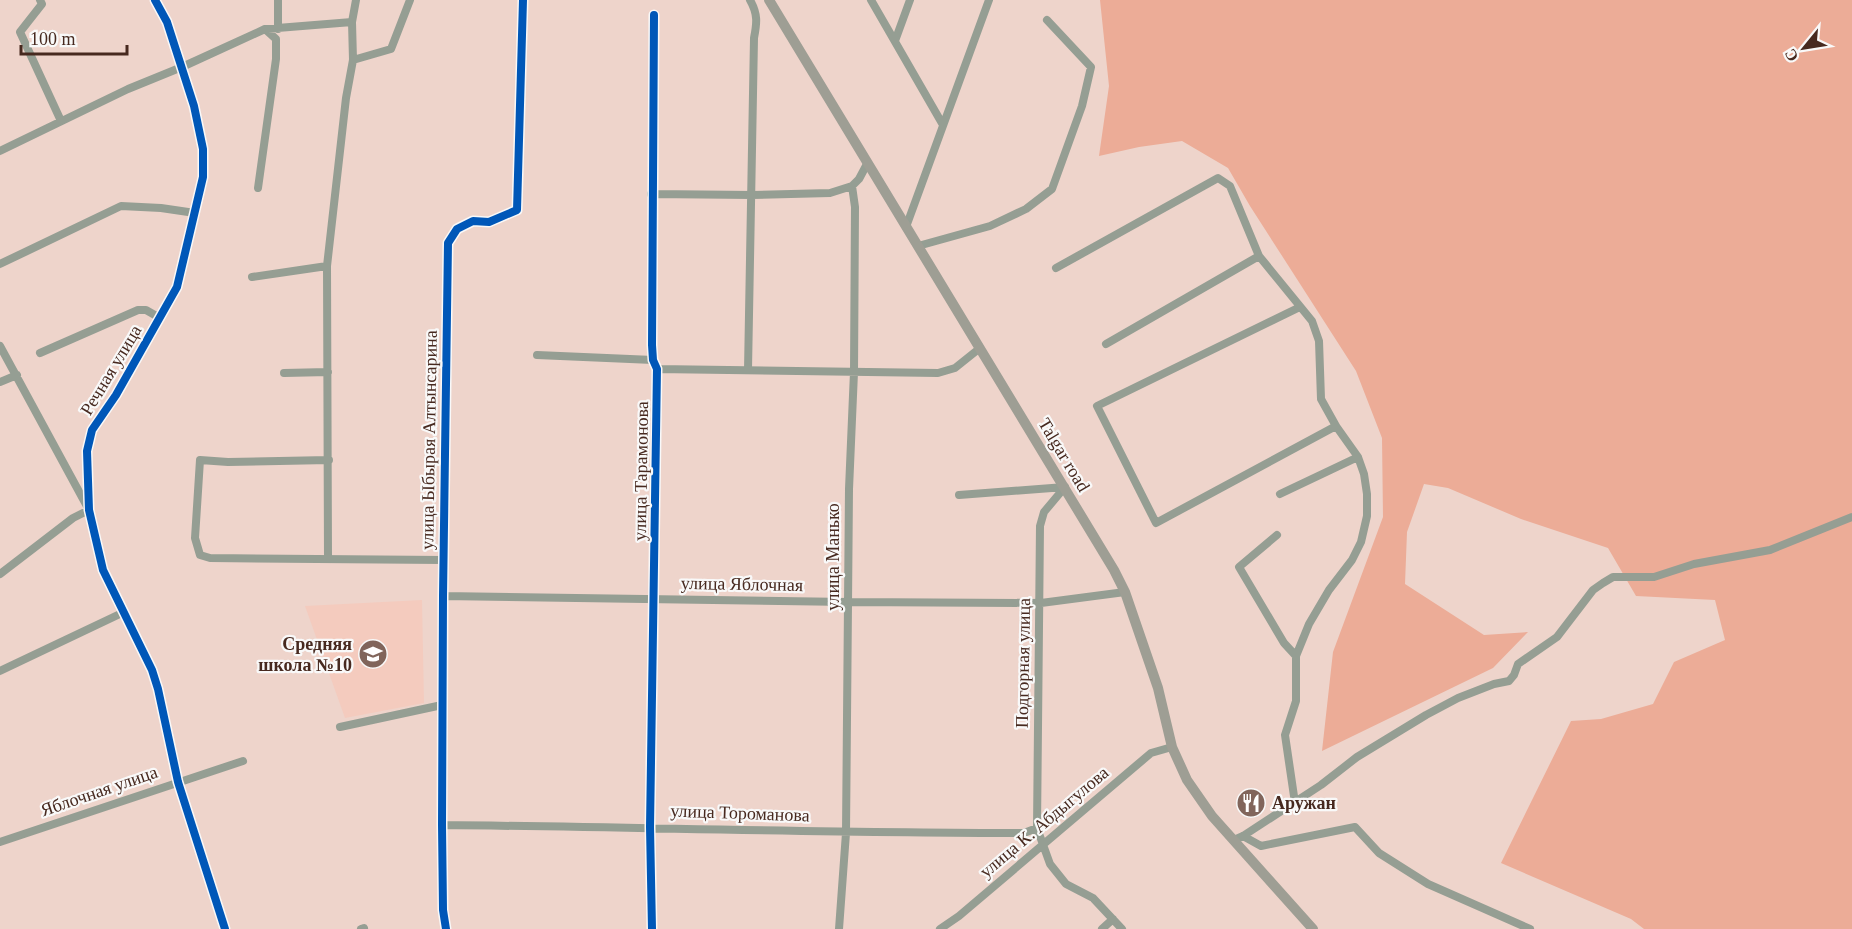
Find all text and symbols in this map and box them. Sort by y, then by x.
scale bar [21,18,128,56]
north arrow [1774,18,1834,78]
text: 100 m [30,29,76,49]
text: С [1781,46,1802,65]
street label: Речная улица [76,321,146,419]
street label: улица Ыбырая Алтынсарина [417,330,441,550]
street label: улица Тарамонова [630,401,652,541]
street label: Talgar road [1034,415,1094,495]
street label: улица Манько [823,503,843,611]
street label: улица Яблочная [681,573,803,595]
street label: Подгорная улица [1012,598,1034,728]
place label: Средняя школа №10 [258,634,352,675]
school or university icon: Средняя школа №10 [357,638,389,670]
street label: Яблочная улица [38,762,160,820]
street label: улица К. Абдыгулова [976,762,1112,882]
restaurant icon: Аружан [1235,787,1267,819]
place label: Аружан [1272,793,1336,813]
street label: улица Тороманова [670,801,810,825]

